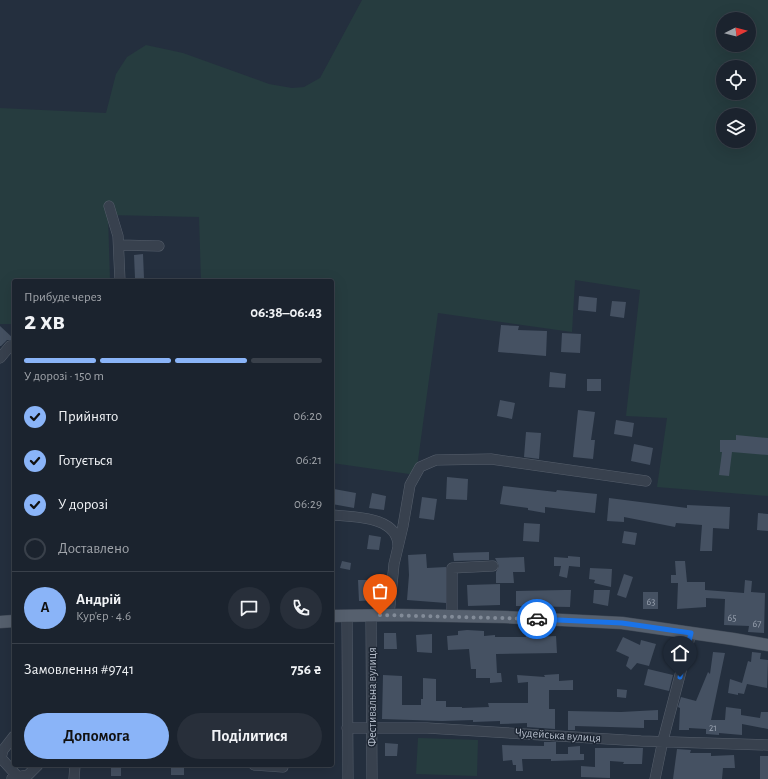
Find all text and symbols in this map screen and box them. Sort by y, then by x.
north arrow [716,12,756,52]
map controls [716,12,756,148]
button: locate [716,60,756,100]
button: layers [716,108,756,148]
text: Прибуде через [24,291,102,304]
text: 06:38–06:43 [250,305,322,320]
text: 2 хв [24,308,65,334]
text: У дорозі · 150 m [24,370,104,383]
icon: check [24,406,46,428]
text: Прийнято [58,409,118,424]
text: 06:20 [293,410,322,423]
icon: check [24,450,46,472]
text: Готується [58,453,113,468]
text: 06:21 [296,454,322,467]
icon: check [24,494,46,516]
text: У дорозі [58,497,108,512]
text: 06:29 [294,498,322,511]
text: Доставлено [58,541,129,556]
pin [363,574,397,615]
icon: bag [369,580,391,602]
button: chat [228,587,270,629]
button: phone [280,587,322,629]
text: Андрій [76,592,121,607]
house number: 63 [647,597,655,607]
courier [517,599,557,639]
text: А [40,600,50,615]
icon: car [526,608,548,630]
text: Кур’єр · 4.6 [76,610,131,623]
house number: 65 [728,613,736,623]
house number: 67 [753,619,761,629]
pin [663,636,697,677]
icon: home [669,642,691,664]
street label: Фестивальна вулиця [366,647,379,747]
text: Замовлення #9741 [24,662,134,677]
text: 756 ₴ [291,662,322,677]
button: Допомога [24,713,169,759]
button: Поділитися [177,713,322,759]
house number: 21 [709,723,717,733]
street label: Чудейська вулиця [515,726,601,745]

